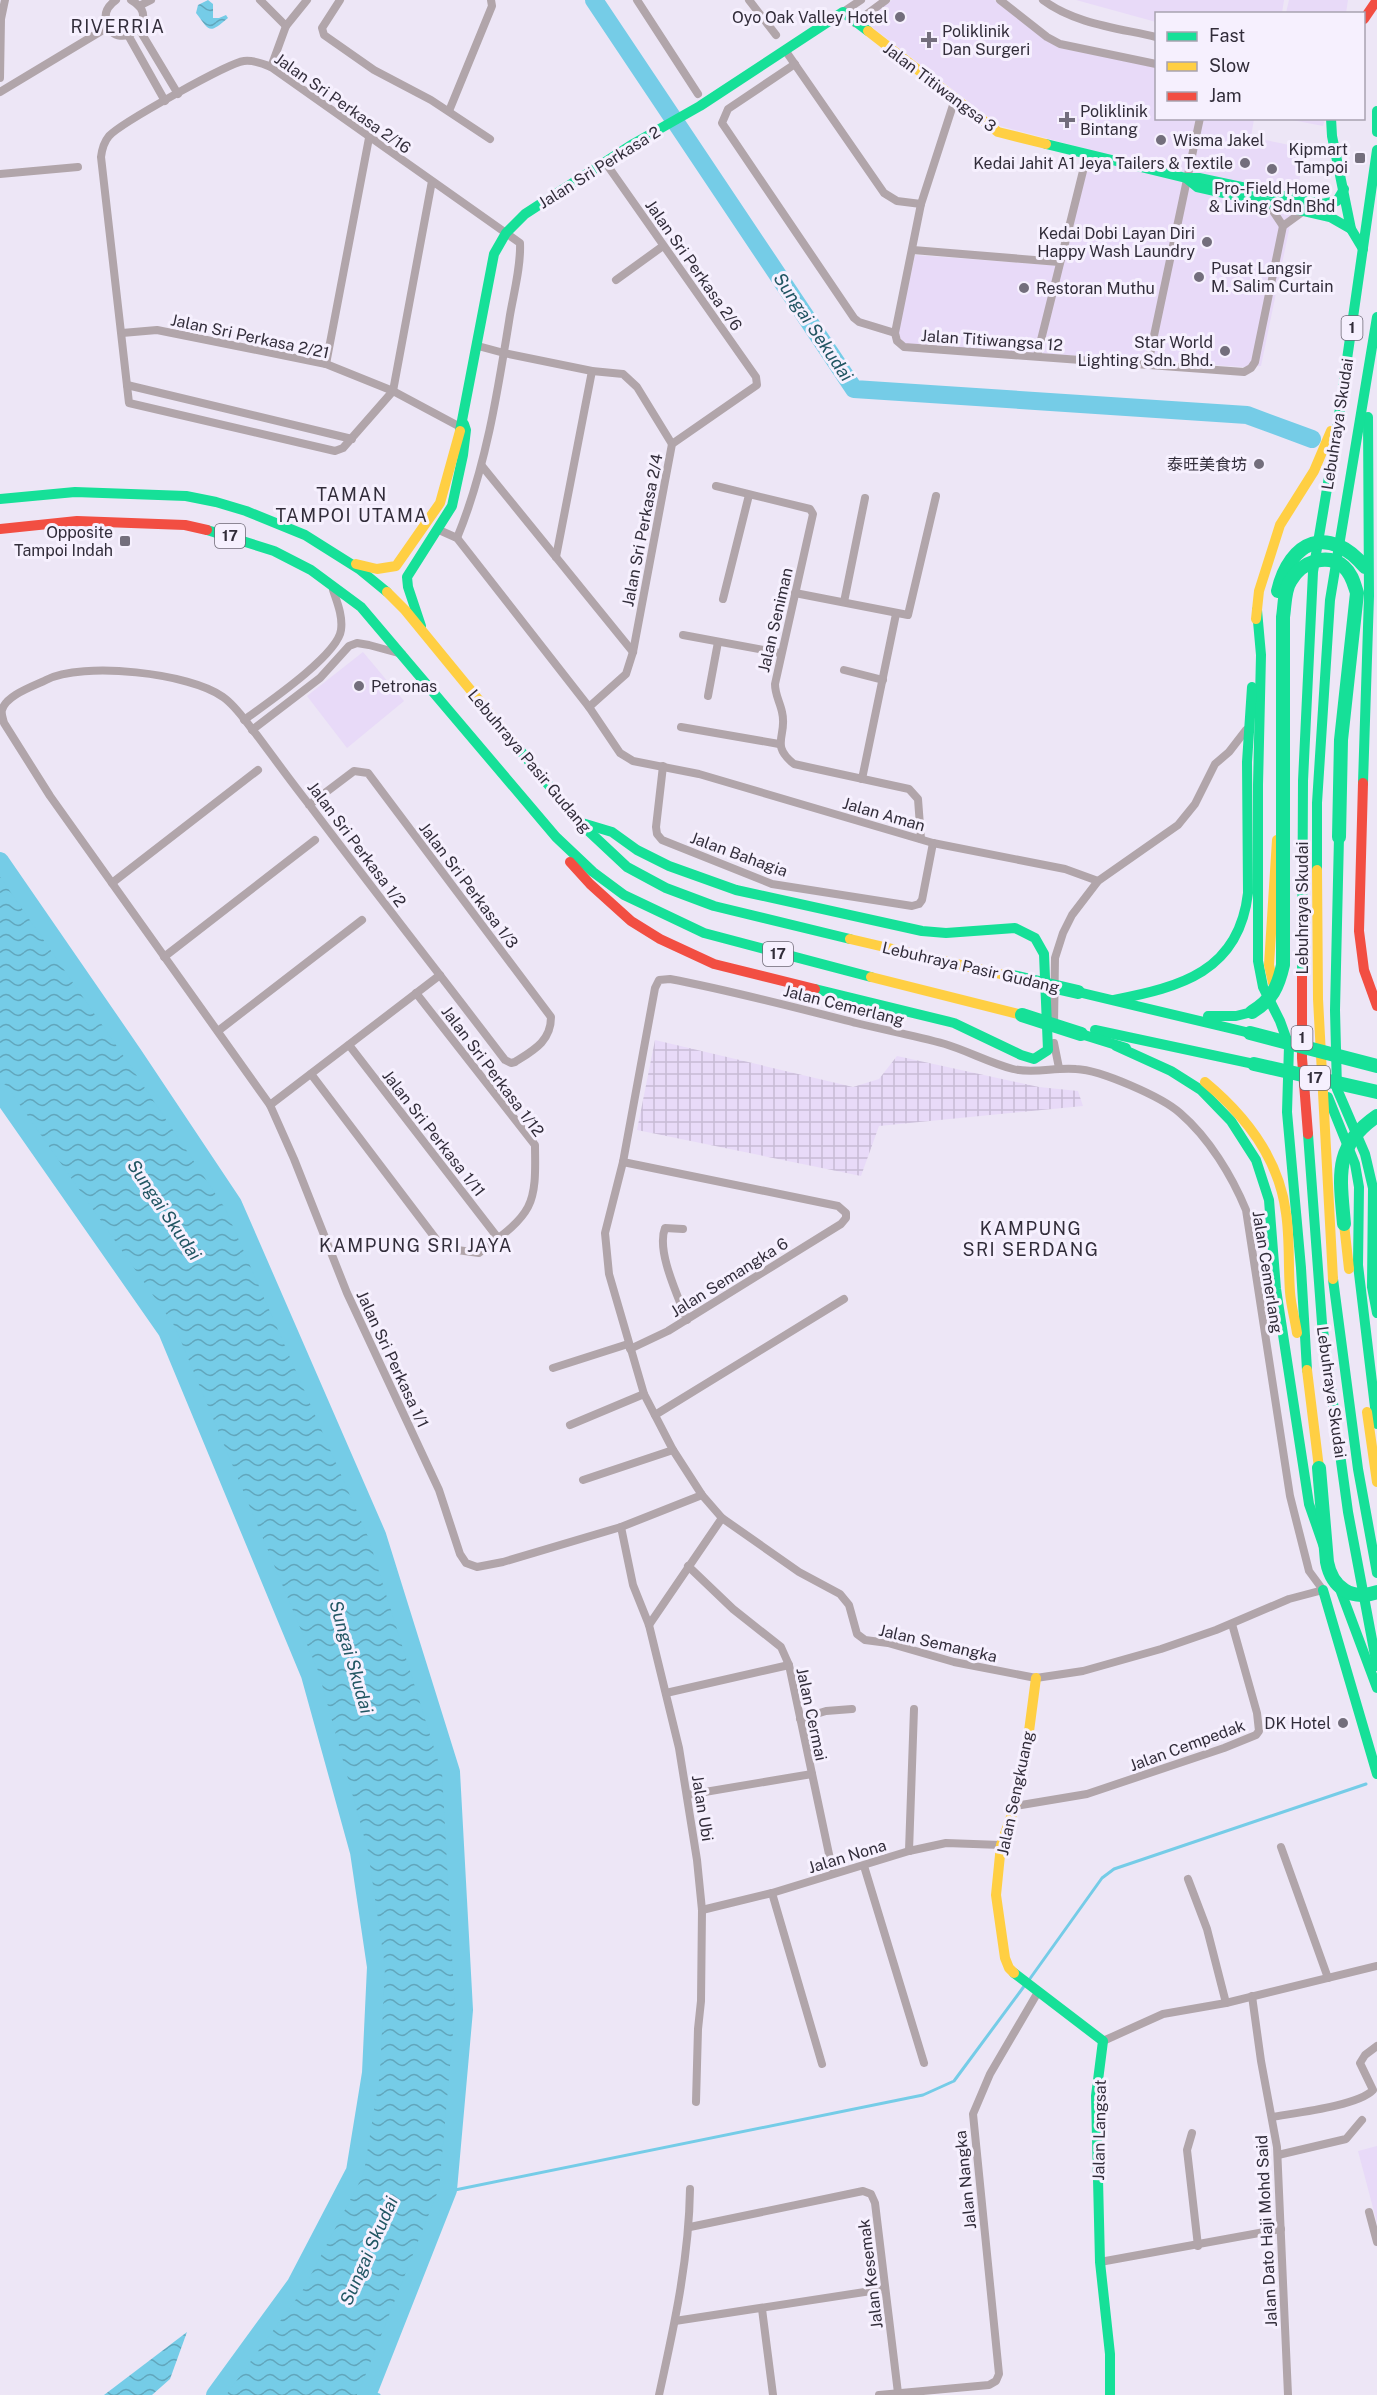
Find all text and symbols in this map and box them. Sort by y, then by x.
place label: Oyo Oak Valley Hotel [732,8,888,27]
marker: Oyo Oak Valley Hotel [893,10,907,24]
legend [1155,12,1365,120]
district label: RIVERRIA [71,16,165,37]
place label: Poliklinik Dan Surgeri [942,22,1030,59]
text: Fast [1209,25,1245,46]
marker: Poliklinik Dan Surgeri [920,31,938,49]
street label: Jalan Titiwangsa 3 [880,39,1000,136]
street label: Jalan Sri Perkasa 2/16 [271,49,415,158]
text: Slow [1209,55,1250,76]
text: Jam [1209,85,1242,106]
place label: Poliklinik Bintang [1080,102,1148,139]
marker: Poliklinik Bintang [1058,111,1076,129]
street label: Jalan Sri Perkasa 2 [535,122,664,213]
place label: Wisma Jakel [1173,131,1265,150]
marker: Wisma Jakel [1154,133,1168,147]
place label: Kipmart Tampoi [1289,140,1348,177]
marker: Kipmart Tampoi [1353,151,1367,165]
place label: Kedai Jahit A1 Jeya Tailers & Textile [973,154,1233,173]
marker: Kedai Jahit A1 Jeya Tailers & Textile [1238,156,1252,170]
marker: Pro-Field Home & Living Sdn Bhd [1265,162,1279,176]
place label: Pro-Field Home & Living Sdn Bhd [1209,179,1335,216]
street label: Jalan Sri Perkasa 2/6 [641,196,746,334]
place label: Kedai Dobi Layan Diri Happy Wash Laundry [1037,224,1195,261]
marker: Kedai Dobi Layan Diri Happy Wash Laundry [1200,235,1214,249]
place label: Pusat Langsir M. Salim Curtain [1211,259,1333,296]
water label: Sungai Sekudai [769,268,858,385]
marker: Pusat Langsir M. Salim Curtain [1192,270,1206,284]
place label: Restoran Muthu [1036,279,1155,298]
marker: Restoran Muthu [1017,281,1031,295]
street label: Jalan Sri Perkasa 2/21 [169,310,331,363]
road number: 1 [1342,316,1362,340]
street label: Jalan Titiwangsa 12 [920,326,1064,355]
place label: Star World Lighting Sdn. Bhd. [1078,333,1213,370]
marker: Star World Lighting Sdn. Bhd. [1218,344,1232,358]
street label: Lebuhraya Skudai [1318,357,1357,491]
street label: Jalan Sri Perkasa 2/4 [618,452,667,608]
place label: 泰旺美食坊 [1167,455,1247,474]
marker: 泰旺美食坊 [1252,457,1266,471]
district label: TAMAN TAMPOI UTAMA [275,484,429,526]
place label: Opposite Tampoi Indah [14,523,113,560]
road number: 17 [215,524,245,548]
marker: Opposite Tampoi Indah [118,534,132,548]
street label: Jalan Seniman [754,566,797,674]
place label: Petronas [371,677,437,696]
marker: Petronas [352,679,366,693]
street label: Lebuhraya Pasir Gudang [464,686,595,837]
street label: Jalan Sri Perkasa 1/2 [303,778,410,911]
street label: Jalan Aman [840,794,927,835]
street label: Jalan Sri Perkasa 1/3 [415,819,522,952]
street label: Jalan Bahagia [688,828,790,881]
street label: Lebuhraya Skudai [1293,842,1312,974]
street label: Lebuhraya Pasir Gudang [880,938,1061,997]
road number: 17 [763,942,793,966]
street label: Jalan Cemerlang [782,981,906,1030]
street label: Jalan Sri Perkasa 1/12 [437,1002,548,1140]
road number: 1 [1292,1026,1312,1050]
street label: Jalan Sri Perkasa 1/11 [378,1066,489,1200]
road number: 17 [1300,1066,1330,1090]
water label: Sungai Skudai [123,1155,206,1264]
street label: Jalan Cemerlang [1248,1209,1287,1335]
district label: KAMPUNG SRI SERDANG [962,1218,1100,1260]
street label: Jalan Semangka 6 [667,1234,792,1321]
district label: KAMPUNG SRI JAYA [319,1235,513,1256]
street label: Jalan Sri Perkasa 1/1 [352,1288,433,1431]
street label: Lebuhraya Skudai [1313,1325,1350,1459]
water label: Sungai Skudai [325,1598,378,1716]
street label: Jalan Semangka [877,1621,999,1666]
street label: Jalan Cermai [792,1666,831,1762]
place label: DK Hotel [1264,1714,1331,1733]
street label: Jalan Cempedak [1127,1716,1248,1775]
marker: DK Hotel [1336,1716,1350,1730]
street label: Jalan Sengkuang [993,1729,1038,1857]
street label: Jalan Ubi [688,1774,717,1842]
street label: Jalan Nona [806,1836,889,1877]
street label: Jalan Langsat [1089,2079,1110,2181]
street label: Jalan Nangka [951,2129,980,2230]
street label: Jalan Dato Haji Mohd Said [1252,2134,1281,2327]
water label: Sungai Skudai [335,2193,402,2308]
street label: Jalan Kesemak [854,2218,887,2330]

